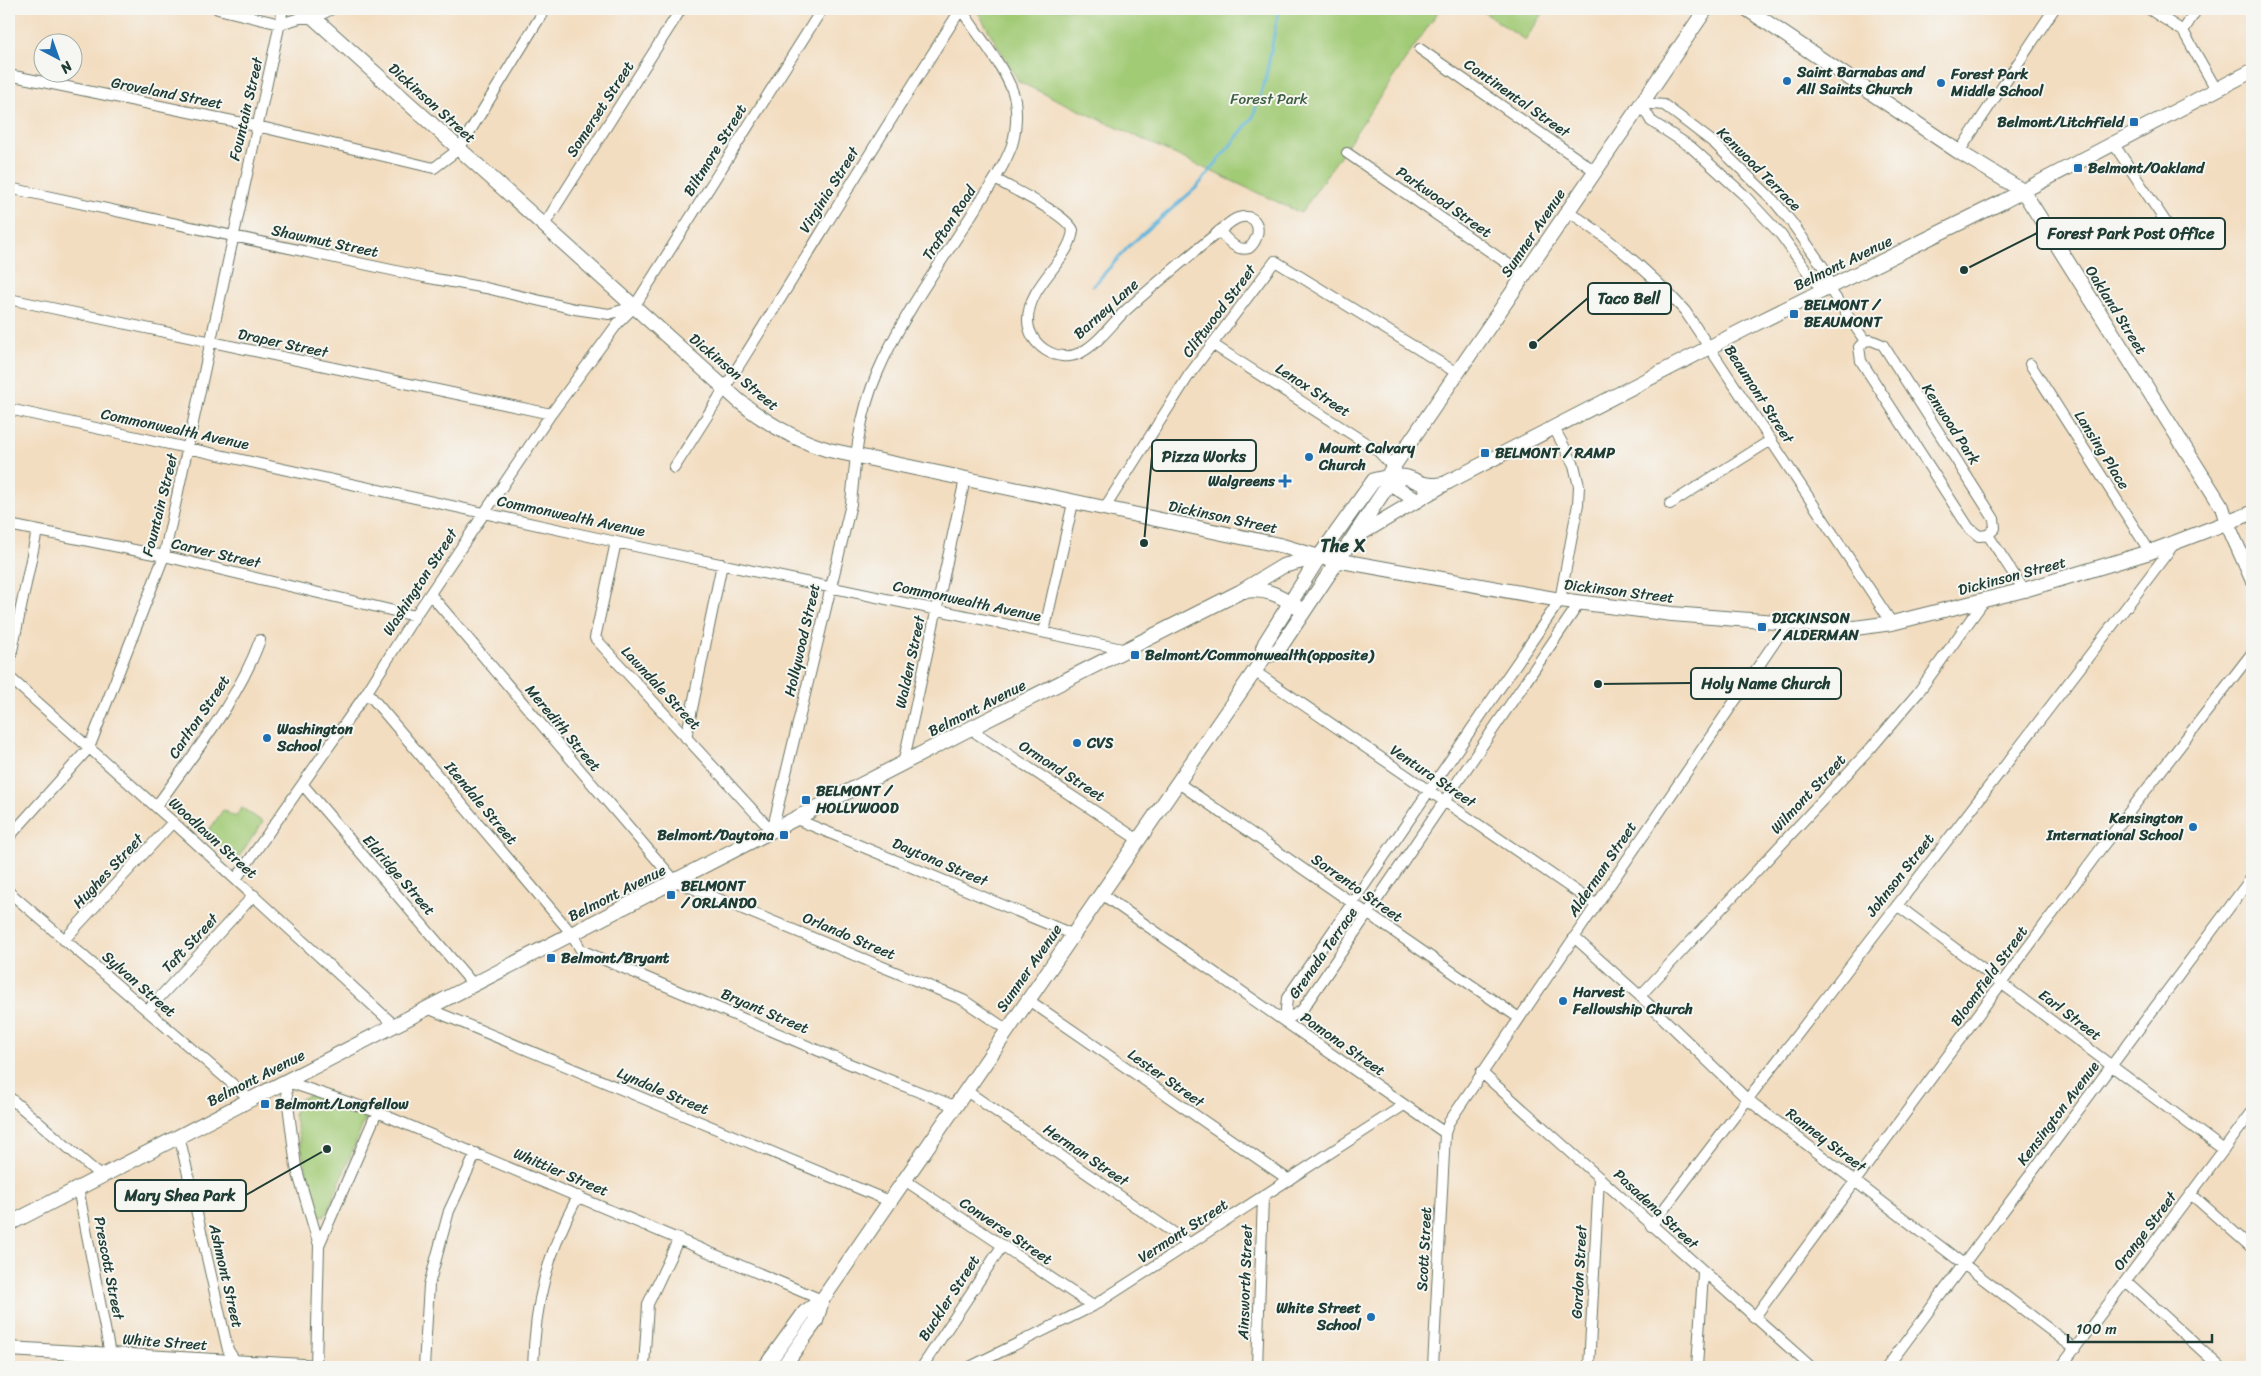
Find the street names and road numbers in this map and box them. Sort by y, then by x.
street label: Continental Street [1459,52,1576,145]
street label: Fountain Street [221,54,271,163]
street label: Somerset Street [559,55,641,162]
street label: Dickinson Street [382,56,482,150]
street label: Groveland Street [109,69,225,117]
street label: Biltmore Street [676,98,754,201]
street label: Kenwood Terrace [1710,120,1808,218]
street label: Virginia Street [792,141,866,238]
street label: Parkwood Street [1391,159,1498,245]
street label: Trafton Road [915,179,984,266]
street label: Sumner Avenue [1494,183,1573,283]
street label: Shawmut Street [269,217,381,265]
street label: Belmont Avenue [1789,228,1897,298]
street label: Cliftwood Street [1175,258,1263,363]
street label: Oakland Street [2078,260,2154,360]
street label: Barney Lane [1067,272,1145,346]
street label: Draper Street [236,321,331,365]
street label: Dickinson Street [683,326,785,418]
street label: Beaumont Street [1717,339,1801,449]
street label: Lenox Street [1270,356,1356,424]
street label: Kenwood Park [1915,378,1987,470]
street label: Commonwealth Avenue [98,401,252,457]
street label: Lansing Place [2067,405,2137,495]
street label: Fountain Street [135,450,186,559]
street label: Commonwealth Avenue [494,488,648,544]
street label: Dickinson Street [1166,493,1280,541]
street label: Washington Street [376,522,465,641]
street label: Carver Street [169,530,264,576]
street label: Dickinson Street [1955,549,2069,603]
street label: Dickinson Street [1562,571,1676,611]
street label: Commonwealth Avenue [890,573,1044,629]
street label: Hollywood Street [776,580,828,699]
street label: Walden Street [887,612,933,711]
street label: Lawndale Street [615,640,708,737]
street label: Carlton Street [161,669,237,764]
street label: Belmont Avenue [923,672,1031,744]
street label: Meredith Street [518,678,608,778]
street label: Ormond Street [1013,733,1111,809]
street label: Ventura Street [1385,737,1482,815]
street label: Wilmont Street [1764,748,1853,840]
street label: Itendale Street [437,754,524,851]
street label: Woodlawn Street [162,791,264,886]
street label: Alderman Street [1560,816,1644,923]
street label: Hughes Street [66,827,151,915]
street label: Johnson Street [1858,827,1941,923]
street label: Eldridge Street [356,828,442,922]
street label: Daytona Street [888,830,993,894]
street label: Sorrento Street [1306,847,1409,930]
street label: Belmont Avenue [563,857,671,929]
street label: Grenada Terrace [1282,902,1364,1004]
street label: Orlando Street [798,905,900,967]
street label: Taft Street [155,906,225,979]
street label: Sumner Avenue [989,918,1069,1018]
street label: Bloomfield Street [1944,920,2035,1032]
street label: Sylvan Street [96,944,182,1024]
street label: Bryant Street [717,981,814,1041]
street label: Earl Street [2033,982,2108,1048]
street label: Pomona Street [1295,1005,1391,1083]
street label: Belmont Avenue [202,1042,310,1114]
street label: Lester Street [1122,1042,1211,1115]
street label: Kensington Avenue [2010,1055,2106,1171]
street label: Lyndale Street [613,1060,713,1122]
street label: Ranney Street [1780,1101,1873,1180]
street label: Herman Street [1038,1117,1135,1194]
street label: Whittier Street [509,1140,613,1204]
street label: Pasadena Street [1607,1162,1705,1256]
street label: Orange Street [2106,1185,2184,1276]
street label: Converse Street [954,1190,1058,1272]
street label: Vermont Street [1133,1192,1234,1270]
street label: Scott Street [1409,1206,1439,1292]
street label: Prescott Street [86,1214,132,1323]
street label: Ashmont Street [201,1221,251,1331]
street label: Ainsworth Street [1230,1223,1260,1341]
street label: Gordon Street [1564,1224,1594,1320]
street label: Buckler Street [911,1249,987,1346]
street label: White Street [122,1326,209,1358]

